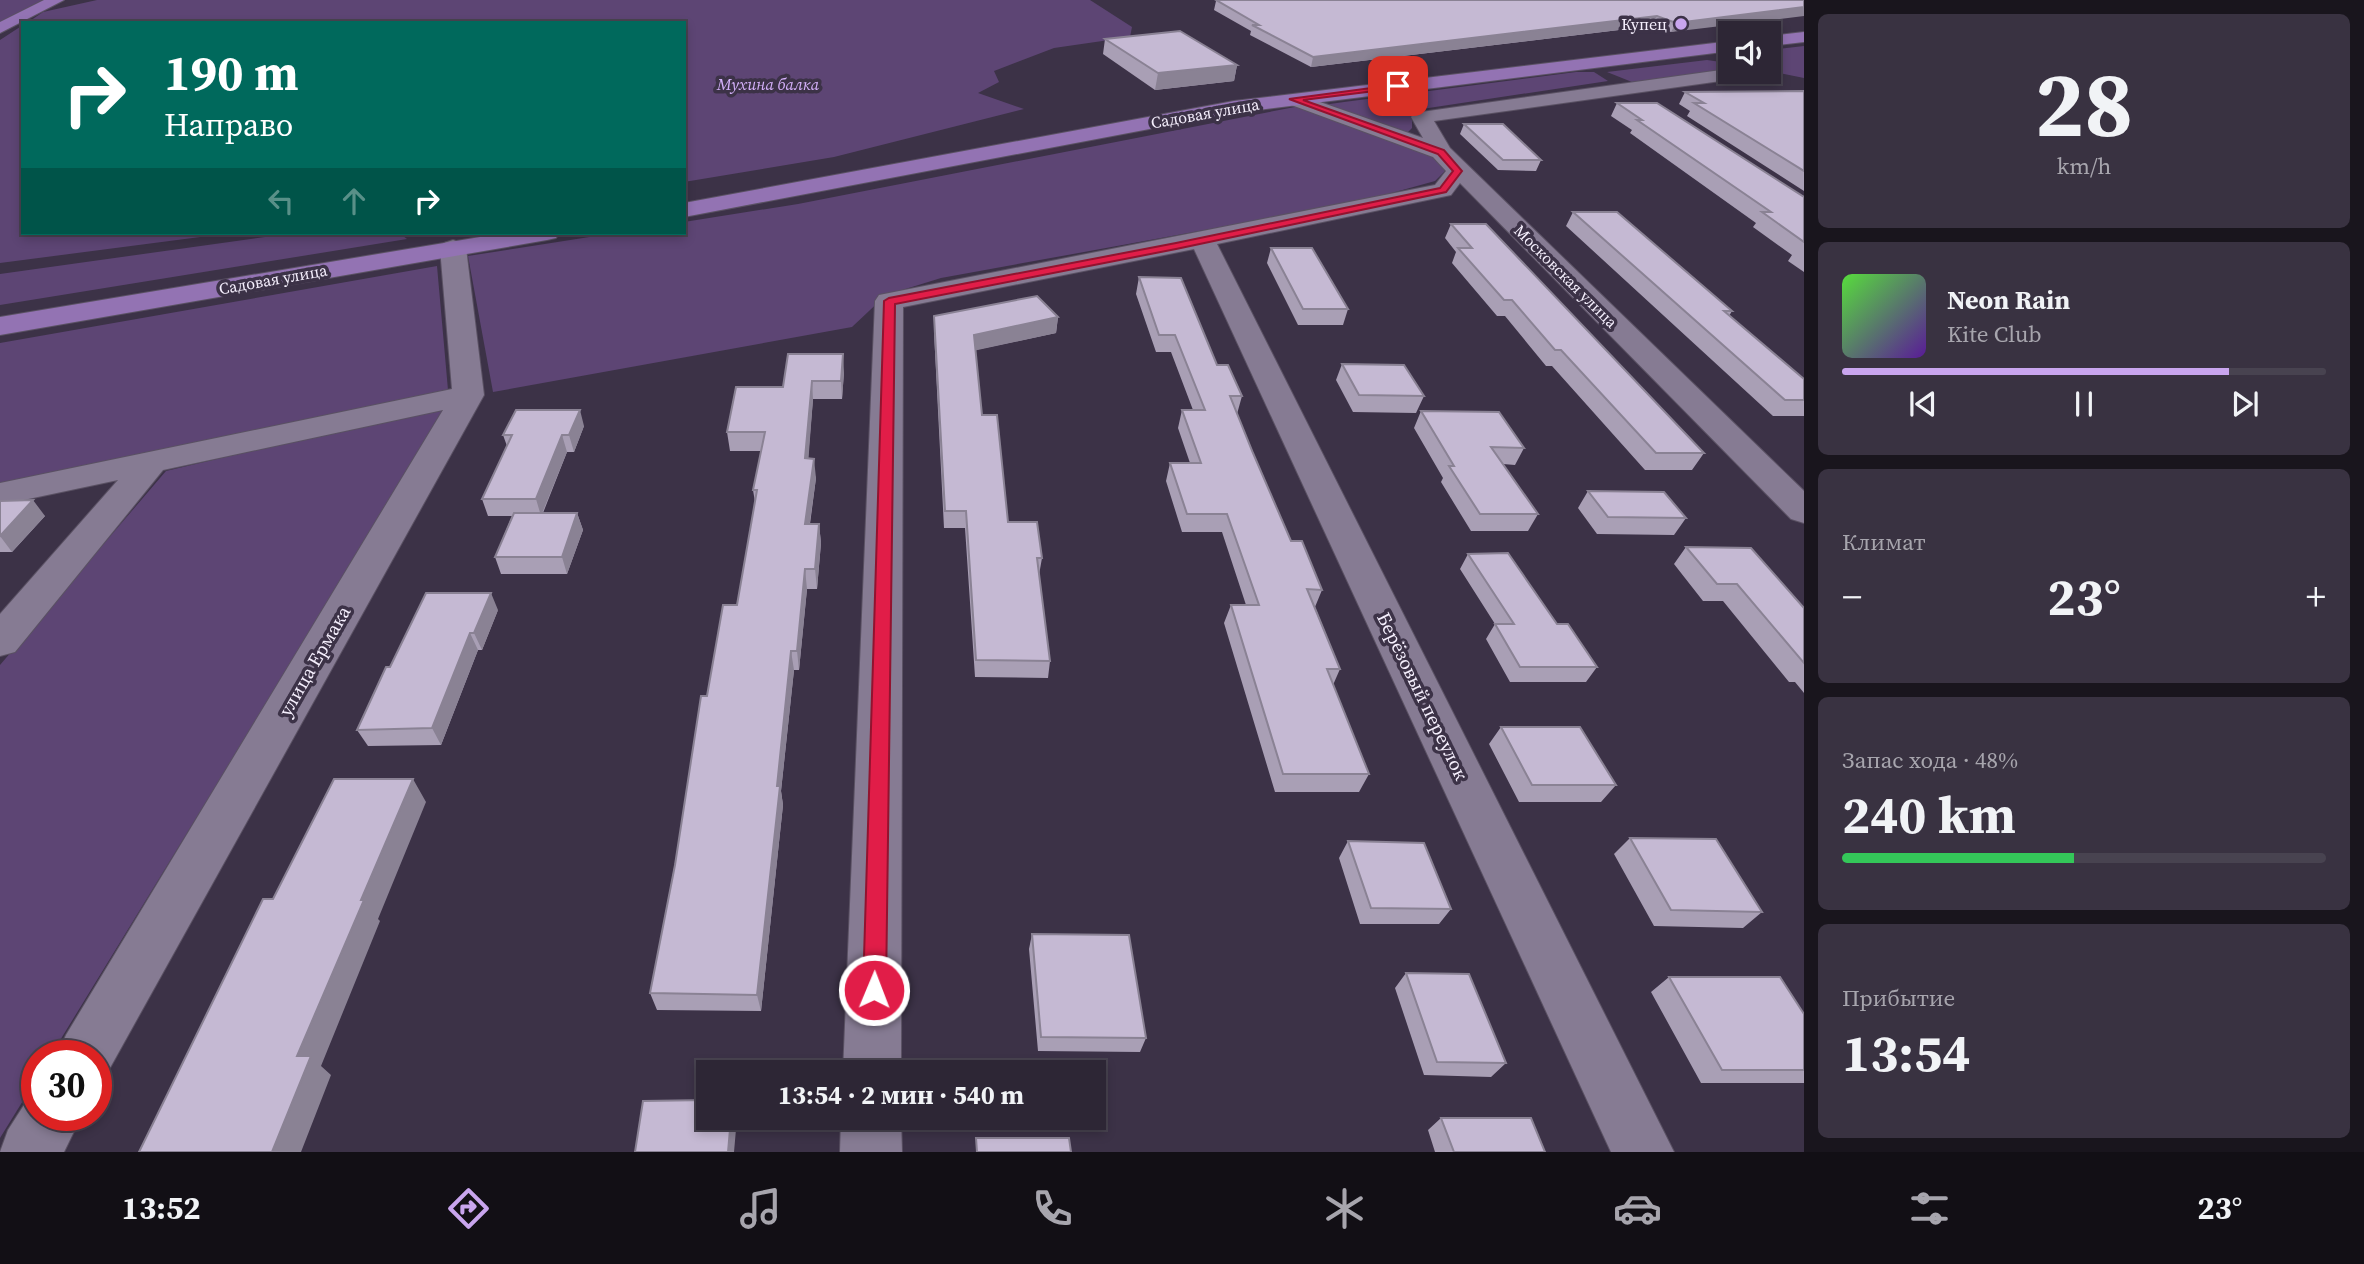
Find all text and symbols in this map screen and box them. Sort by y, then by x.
place label: Купец [1621,13,1667,35]
marker: Купец [1673,16,1689,32]
map controls [1718,21,1781,84]
button: sound [1718,21,1781,84]
text: 190 m [164,39,299,106]
text: 28 [2035,42,2133,166]
icon: right [49,49,140,140]
pin [1368,56,1428,116]
icon: arrive [1379,67,1417,105]
park label: Мухина балка [716,73,820,95]
street label: Садовая улица [1149,92,1262,133]
text: Направо [164,103,293,147]
text: km/h [2057,150,2111,182]
icon: left [262,182,300,220]
icon: ahead [335,182,373,220]
icon: right [408,182,446,220]
street label: Московская улица [1509,219,1623,333]
street label: Садовая улица [217,258,330,299]
text: Neon Rain [1947,282,2070,318]
text: Kite Club [1947,318,2042,350]
icon: previous [1904,385,1942,423]
icon: pause [2065,385,2103,423]
icon: next [2226,385,2264,423]
text: Климат [1842,526,1926,558]
text: 23° [2047,561,2121,632]
text: − [1842,571,1862,623]
text: + [2306,571,2326,623]
street label: улица Ермака [272,601,356,721]
street label: Берёзовый переулок [1371,608,1475,785]
text: Запас хода · 48% [1842,744,2018,776]
text: 240 km [1842,779,2016,850]
position arrow [837,953,911,1027]
text: Прибытие [1842,982,1955,1014]
text: 13:54 [1842,1017,1970,1088]
speed limit sign: 30 [21,1040,112,1131]
text: 13:54 · 2 мин · 540 m [778,1077,1024,1113]
icon: directions [444,1184,493,1233]
icon: music [736,1184,785,1233]
icon: phone [1028,1184,1077,1233]
icon: climate [1320,1184,1369,1233]
icon: car [1613,1184,1662,1233]
icon: filters [1905,1184,1954,1233]
text: 13:52 [122,1186,201,1230]
text: 23° [2197,1186,2242,1230]

